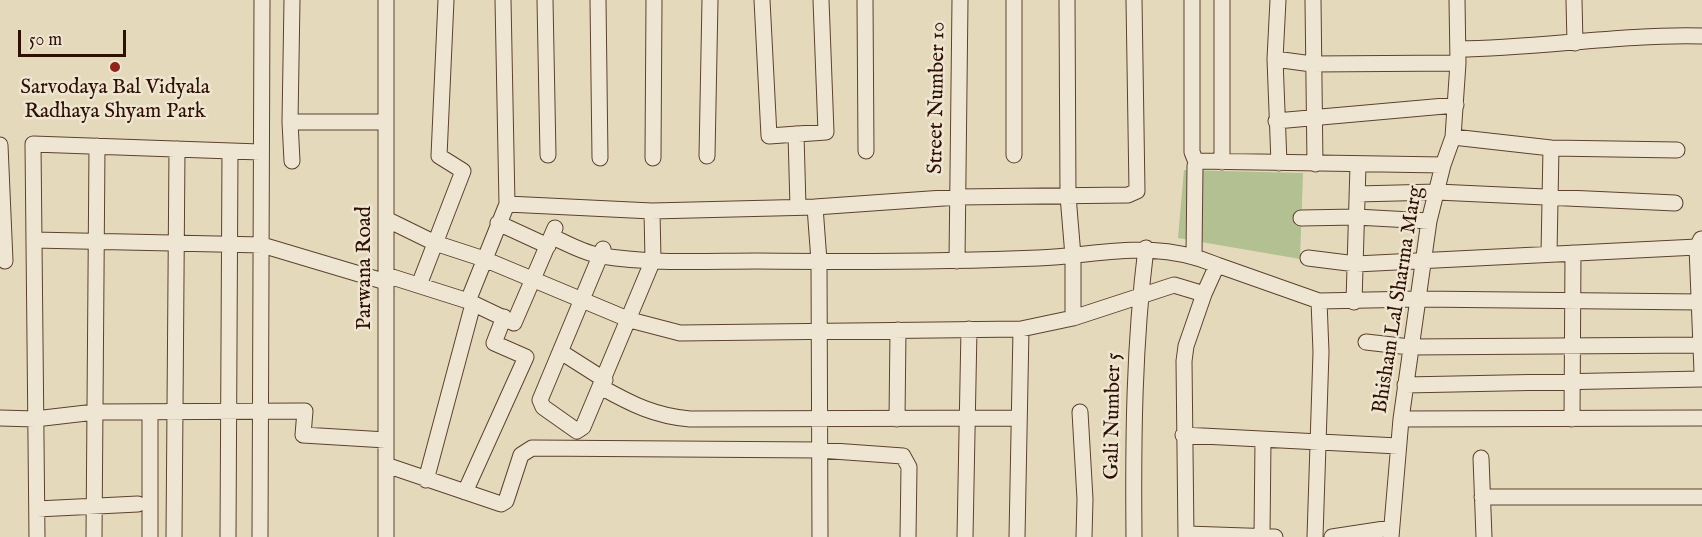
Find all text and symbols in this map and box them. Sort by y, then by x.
scale bar [21,18,129,56]
street label: Street Number 10 [924,21,952,175]
text: 50 m [29,29,62,52]
marker: Sarvodaya Bal Vidyala Radhaya Shyam Park [108,60,122,74]
place label: Sarvodaya Bal Vidyala Radhaya Shyam Park [20,76,210,126]
street label: Bhisham Lal Sharma Marg [1369,184,1429,416]
street label: Parwana Road [353,206,379,330]
street label: Gali Number 5 [1100,352,1128,480]

